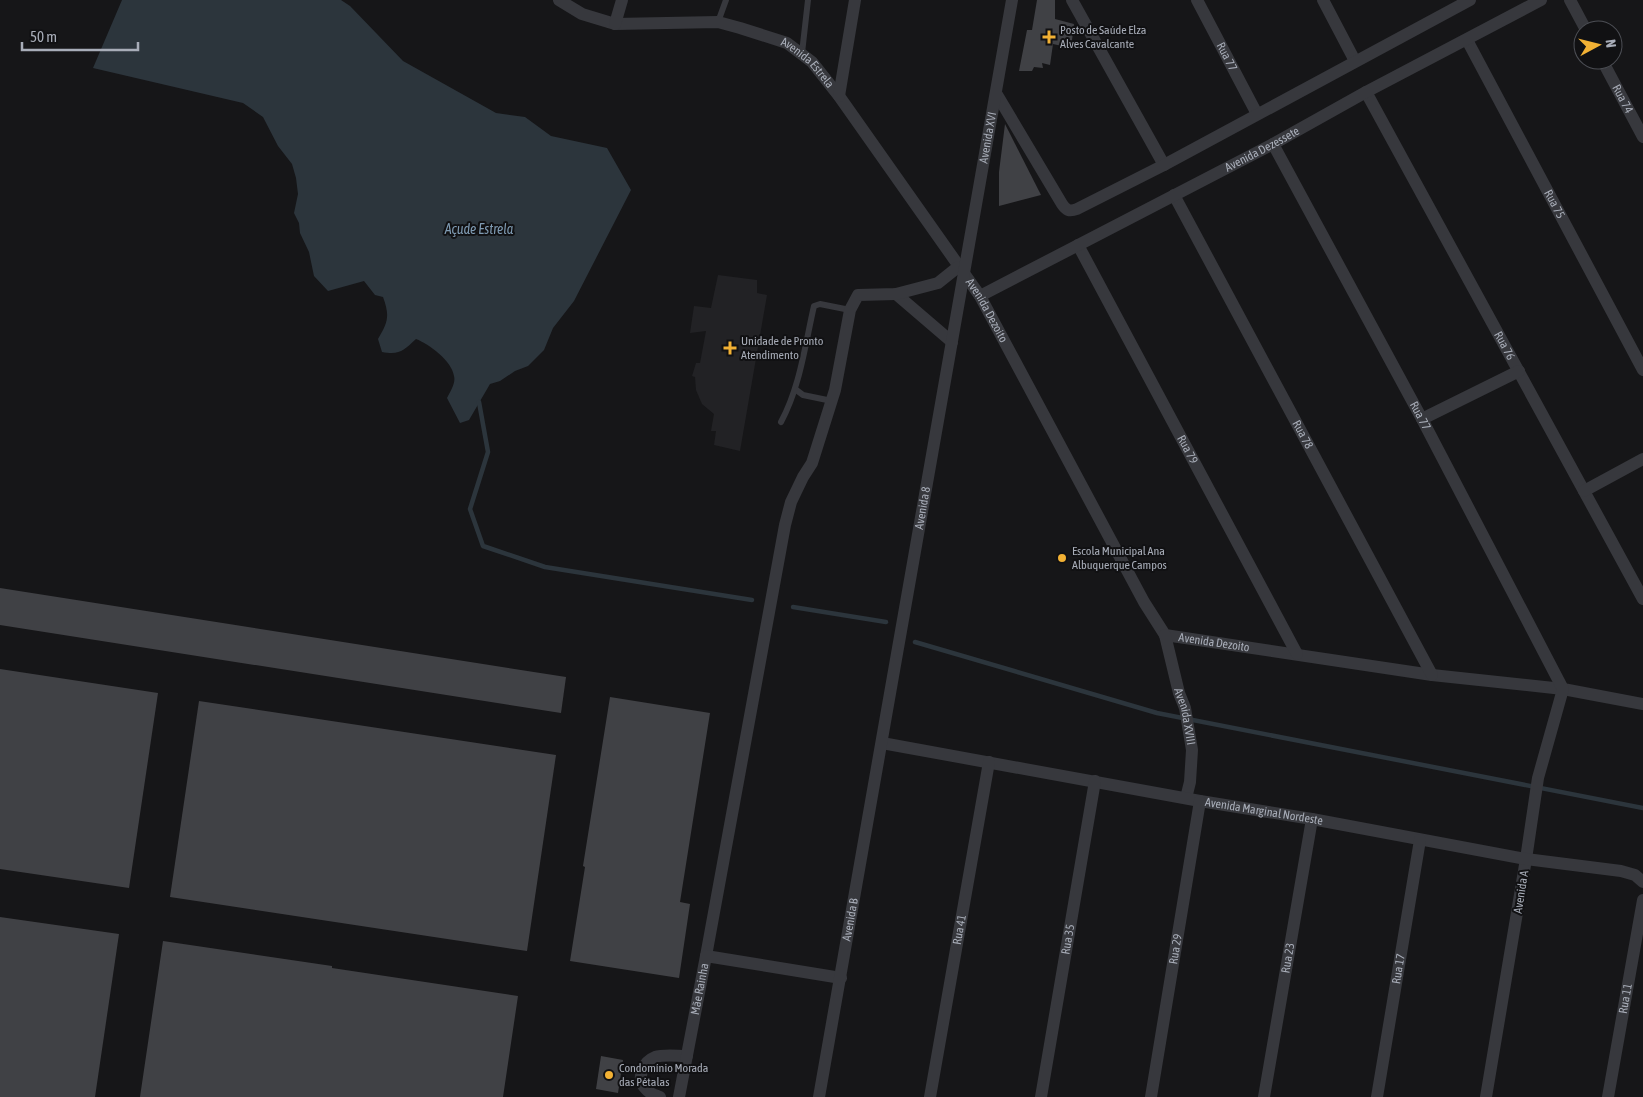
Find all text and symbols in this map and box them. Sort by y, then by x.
scale bar [22,20,139,52]
north arrow [1573,20,1623,70]
place label: Posto de Saúde Elza Alves Cavalcante [1060,23,1146,51]
text: 50 m [30,28,57,45]
marker: Posto de Saúde Elza Alves Cavalcante [1042,30,1056,44]
street label: Avenida Estrela [779,35,837,91]
text: N [1602,38,1619,48]
street label: Rua 77 [1214,40,1240,74]
street label: Rua 74 [1609,82,1636,116]
street label: Avenida XVI [976,111,999,165]
street label: Avenida Dezessete [1223,124,1302,175]
street label: Rua 75 [1541,187,1568,221]
water label: Açude Estrela [444,221,514,237]
street label: Avenida Dezoito [963,276,1011,345]
street label: Rua 76 [1491,329,1518,363]
place label: Unidade de Pronto Atendimento [741,334,824,362]
marker: Unidade de Pronto Atendimento [723,341,737,355]
street label: Rua 77 [1407,399,1434,433]
street label: Rua 78 [1289,418,1316,452]
street label: Rua 79 [1174,433,1201,467]
street label: Avenida 8 [912,485,933,531]
place label: Escola Municipal Ana Albuquerque Campos [1072,544,1167,572]
marker: Escola Municipal Ana Albuquerque Campos [1056,552,1068,564]
street label: Avenida Dezoito [1178,630,1251,655]
street label: Avenida XVIII [1171,687,1198,746]
street label: Avenida Marginal Nordeste [1204,795,1324,828]
street label: Avenida A [1511,869,1531,915]
street label: Avenida B [840,897,861,942]
street label: Rua 41 [950,913,969,946]
street label: Rua 35 [1058,923,1077,955]
street label: Rua 29 [1166,933,1185,965]
street label: Rua 23 [1279,942,1297,974]
street label: Rua 17 [1389,952,1408,985]
street label: Mãe Rainha [688,962,711,1016]
street label: Rua 11 [1616,982,1635,1015]
place label: Condomínio Morada das Pétalas [619,1061,708,1089]
marker: Condomínio Morada das Pétalas [603,1069,615,1081]

